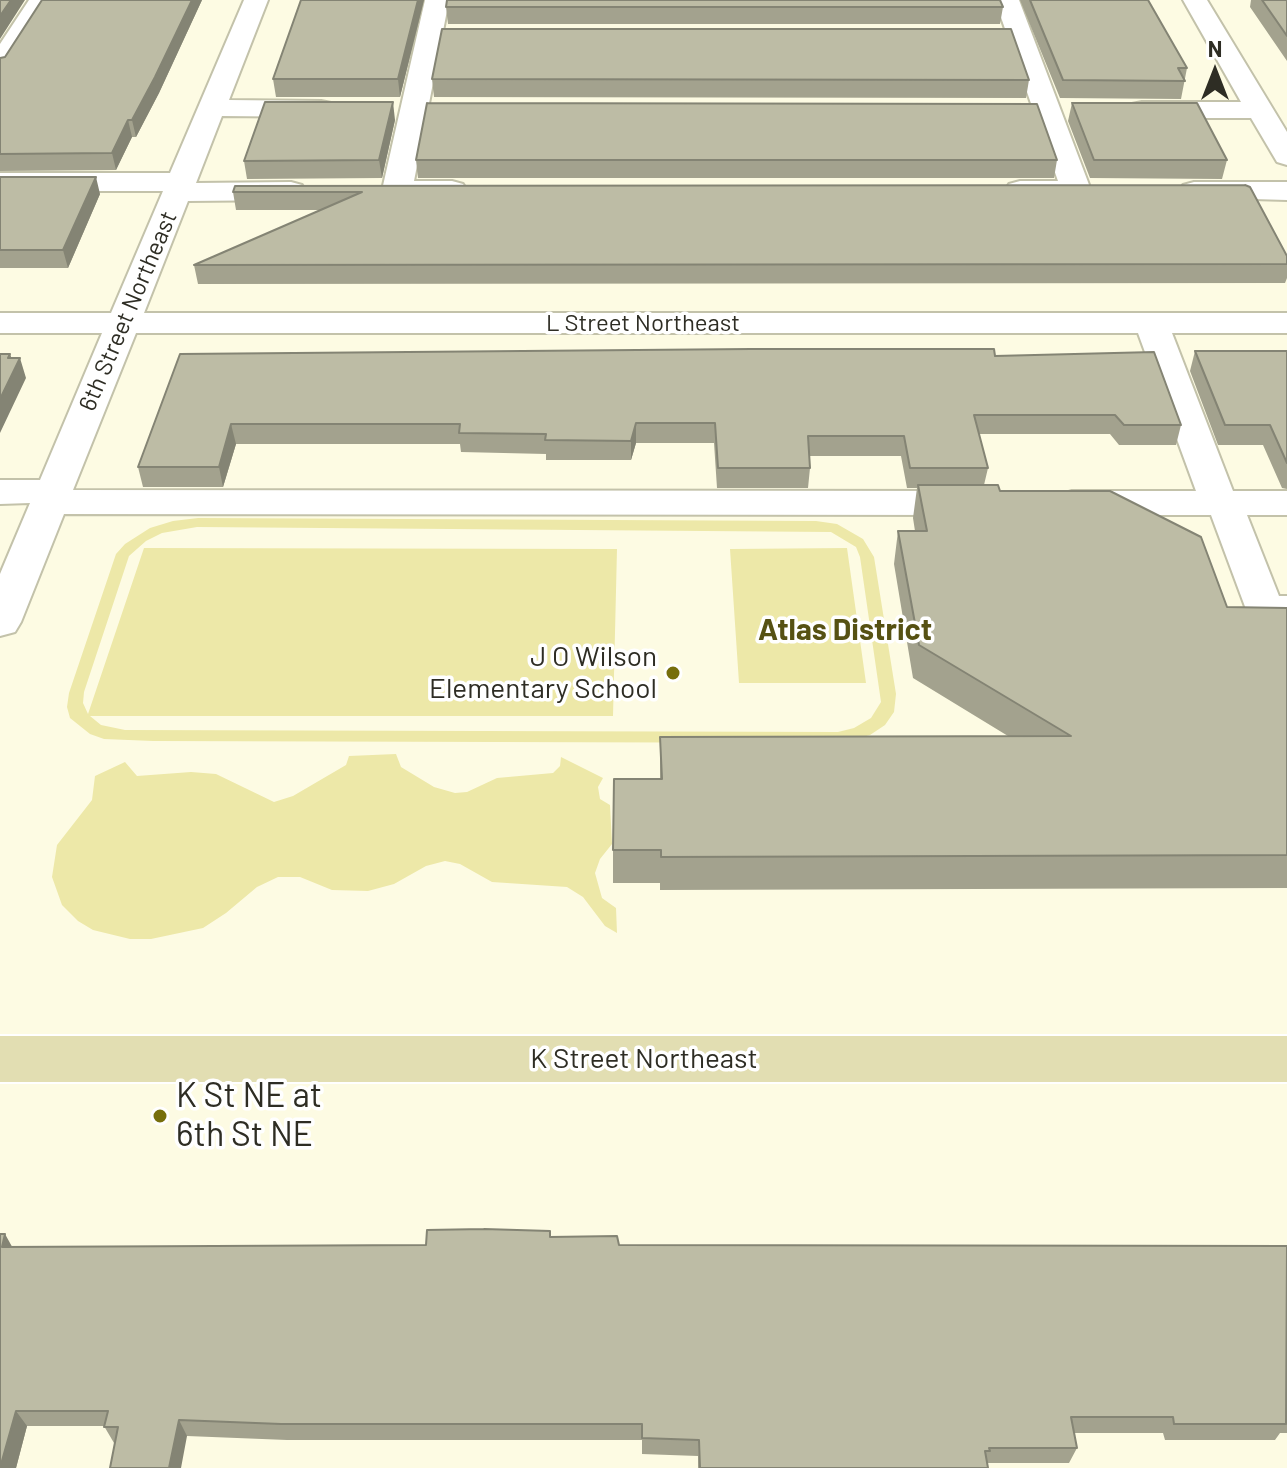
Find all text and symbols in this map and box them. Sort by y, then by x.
north arrow [1175,32,1255,112]
text: N [1208,35,1222,61]
street label: 6th Street Northeast [73,207,183,415]
street label: L Street Northeast [546,309,740,337]
district label: Atlas District [758,612,932,648]
place label: J O Wilson Elementary School [429,640,657,706]
marker: J O Wilson Elementary School [664,664,682,682]
street label: K Street Northeast [530,1042,758,1076]
place label: K St NE at 6th St NE [176,1076,322,1156]
marker: K St NE at 6th St NE [151,1107,169,1125]

